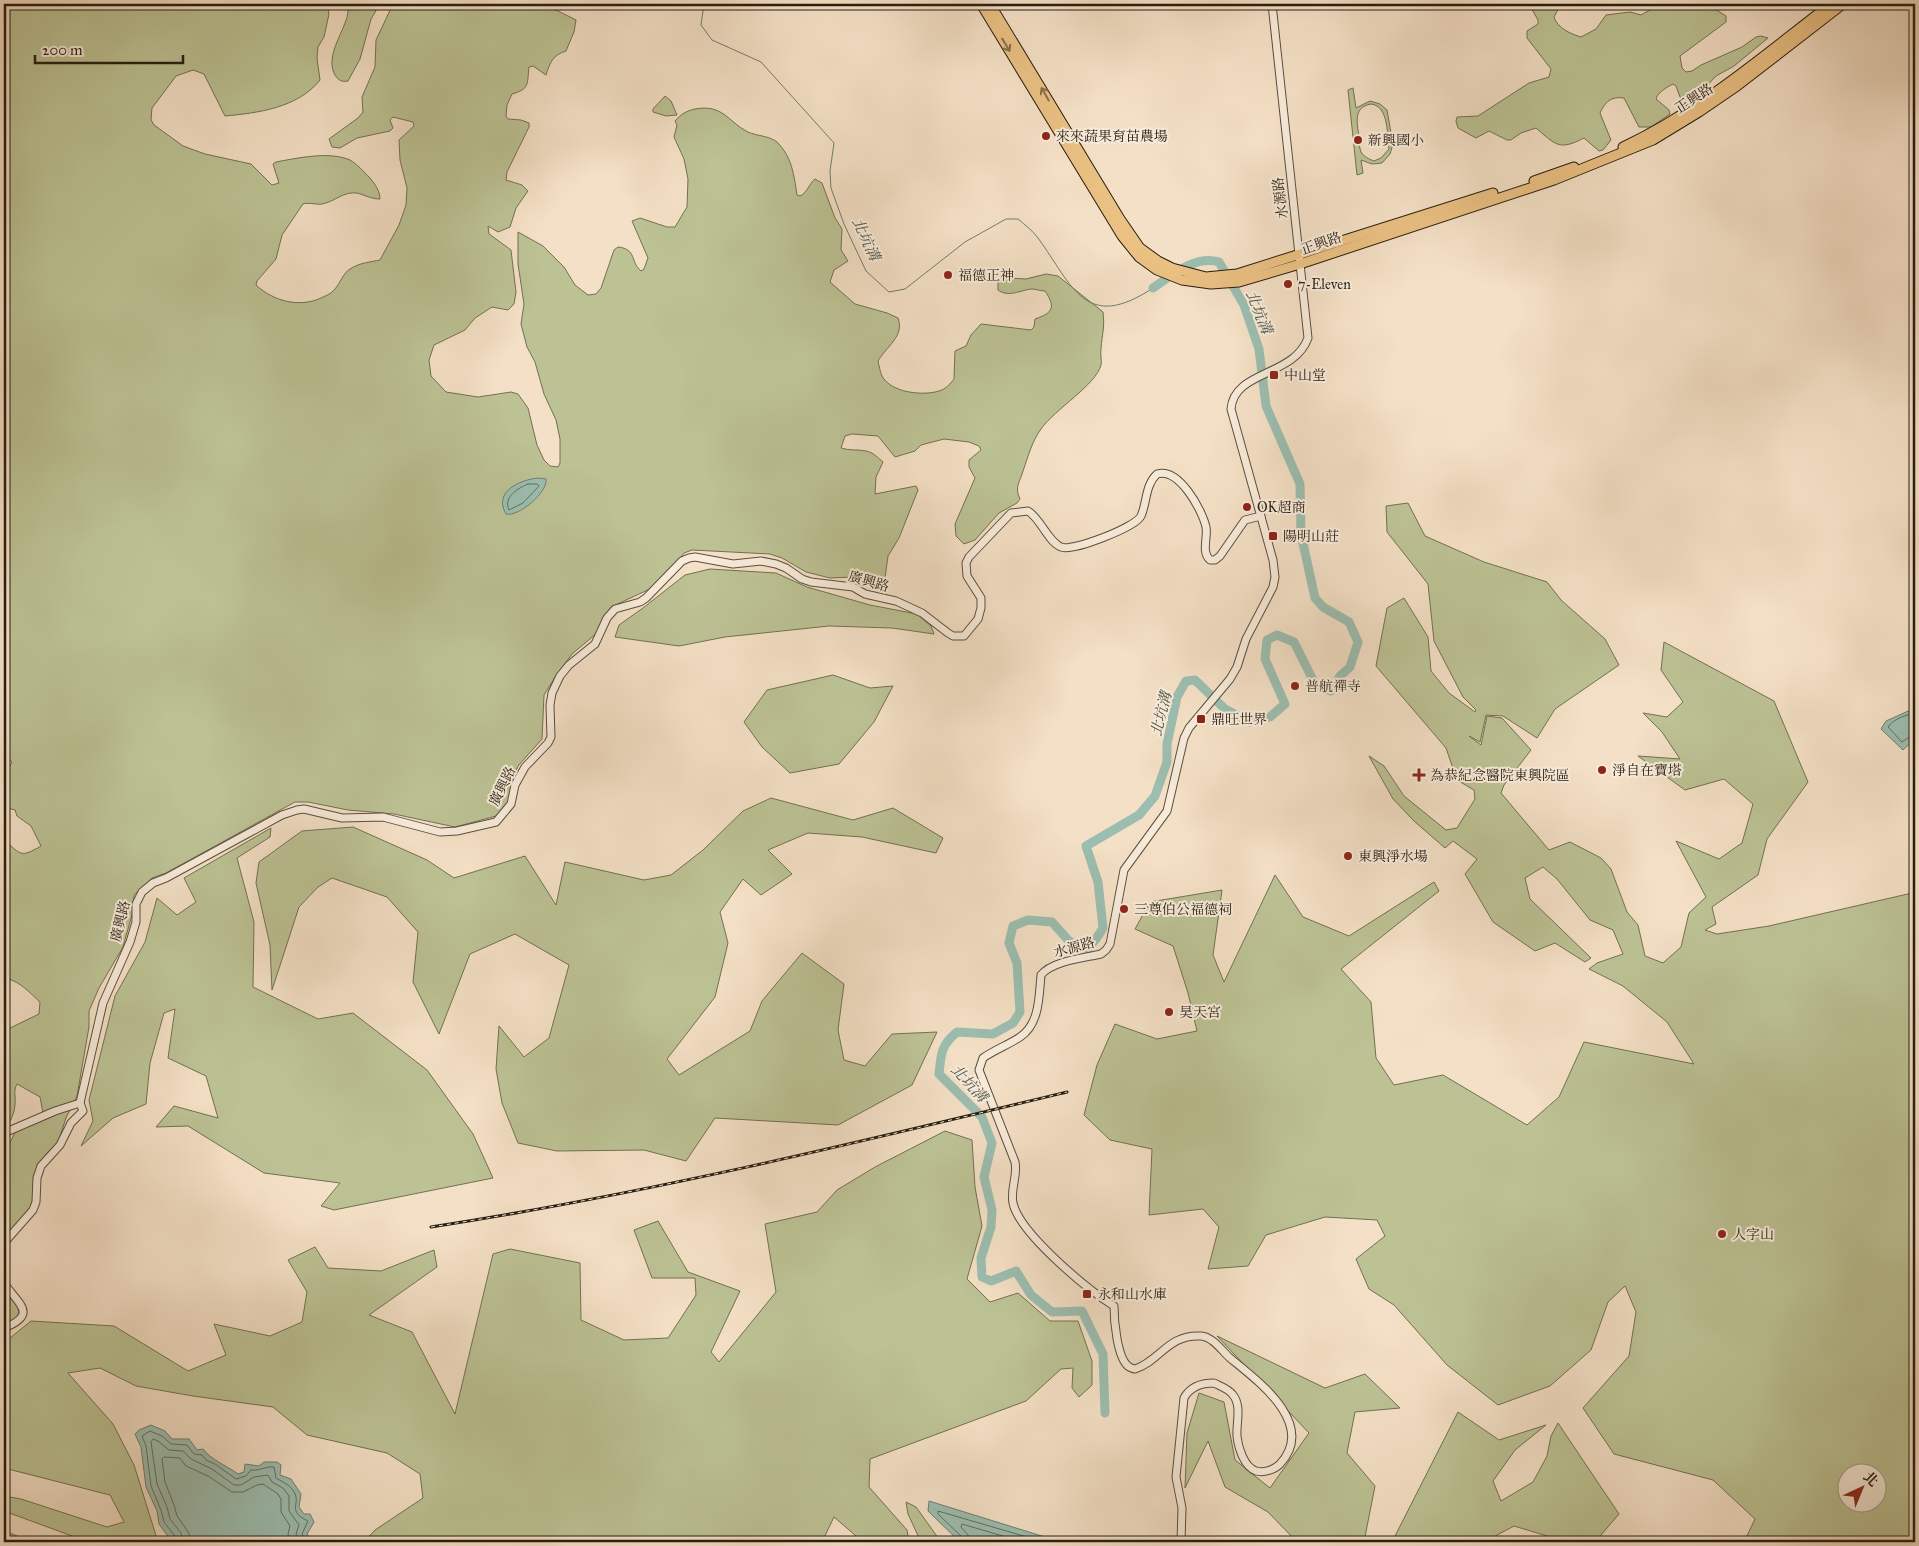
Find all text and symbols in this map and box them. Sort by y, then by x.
scale bar [35,32,182,64]
one-way arrow [1001,38,1011,52]
text: 200 m [42,41,83,59]
street label: 正興路 [1672,80,1717,117]
one-way arrow [1039,87,1049,101]
place label: 來來蔬果育苗農場 [1056,128,1168,145]
marker: 來來蔬果育苗農場 [1040,130,1052,142]
place label: 新興國小 [1368,132,1424,149]
marker: 新興國小 [1352,134,1364,146]
street label: 水源路 [1270,176,1291,220]
water label: 北坑溝 [848,215,885,265]
street label: 正興路 [1299,229,1344,258]
place label: 福德正神 [958,267,1014,284]
marker: 福德正神 [942,269,954,281]
place label: 7-Eleven [1298,276,1351,293]
marker: 7-Eleven [1282,278,1294,290]
water label: 北坑溝 [1242,288,1277,338]
place label: 中山堂 [1284,367,1326,384]
marker: 中山堂 [1268,369,1280,381]
place label: OK超商 [1257,499,1305,516]
marker: OK超商 [1241,501,1253,513]
place label: 陽明山莊 [1283,528,1339,545]
marker: 陽明山莊 [1267,530,1279,542]
street label: 廣興路 [846,568,891,595]
place label: 普航禪寺 [1305,678,1361,695]
marker: 普航禪寺 [1289,680,1301,692]
water label: 北坑溝 [1147,688,1176,738]
place label: 鼎旺世界 [1211,711,1267,728]
marker: 鼎旺世界 [1195,713,1207,725]
place label: 淨自在寶塔 [1612,762,1682,779]
street label: 廣興路 [486,764,519,809]
marker: 淨自在寶塔 [1596,764,1608,776]
place label: 為恭紀念醫院東興院區 [1430,767,1570,784]
marker: 為恭紀念醫院東興院區 [1412,768,1426,782]
place label: 東興淨水場 [1358,848,1428,865]
marker: 東興淨水場 [1342,850,1354,862]
street label: 廣興路 [107,899,134,944]
place label: 三尊伯公福德祠 [1134,901,1232,918]
marker: 三尊伯公福德祠 [1118,903,1130,915]
street label: 水源路 [1052,934,1097,961]
place label: 昊天宮 [1179,1004,1221,1021]
marker: 昊天宮 [1163,1006,1175,1018]
water label: 北坑溝 [947,1060,992,1107]
place label: 人字山 [1732,1226,1774,1243]
marker: 人字山 [1716,1228,1728,1240]
place label: 永和山水庫 [1097,1286,1167,1303]
marker: 永和山水庫 [1081,1288,1093,1300]
north arrow [1836,1464,1886,1514]
text: 北 [1860,1468,1882,1490]

